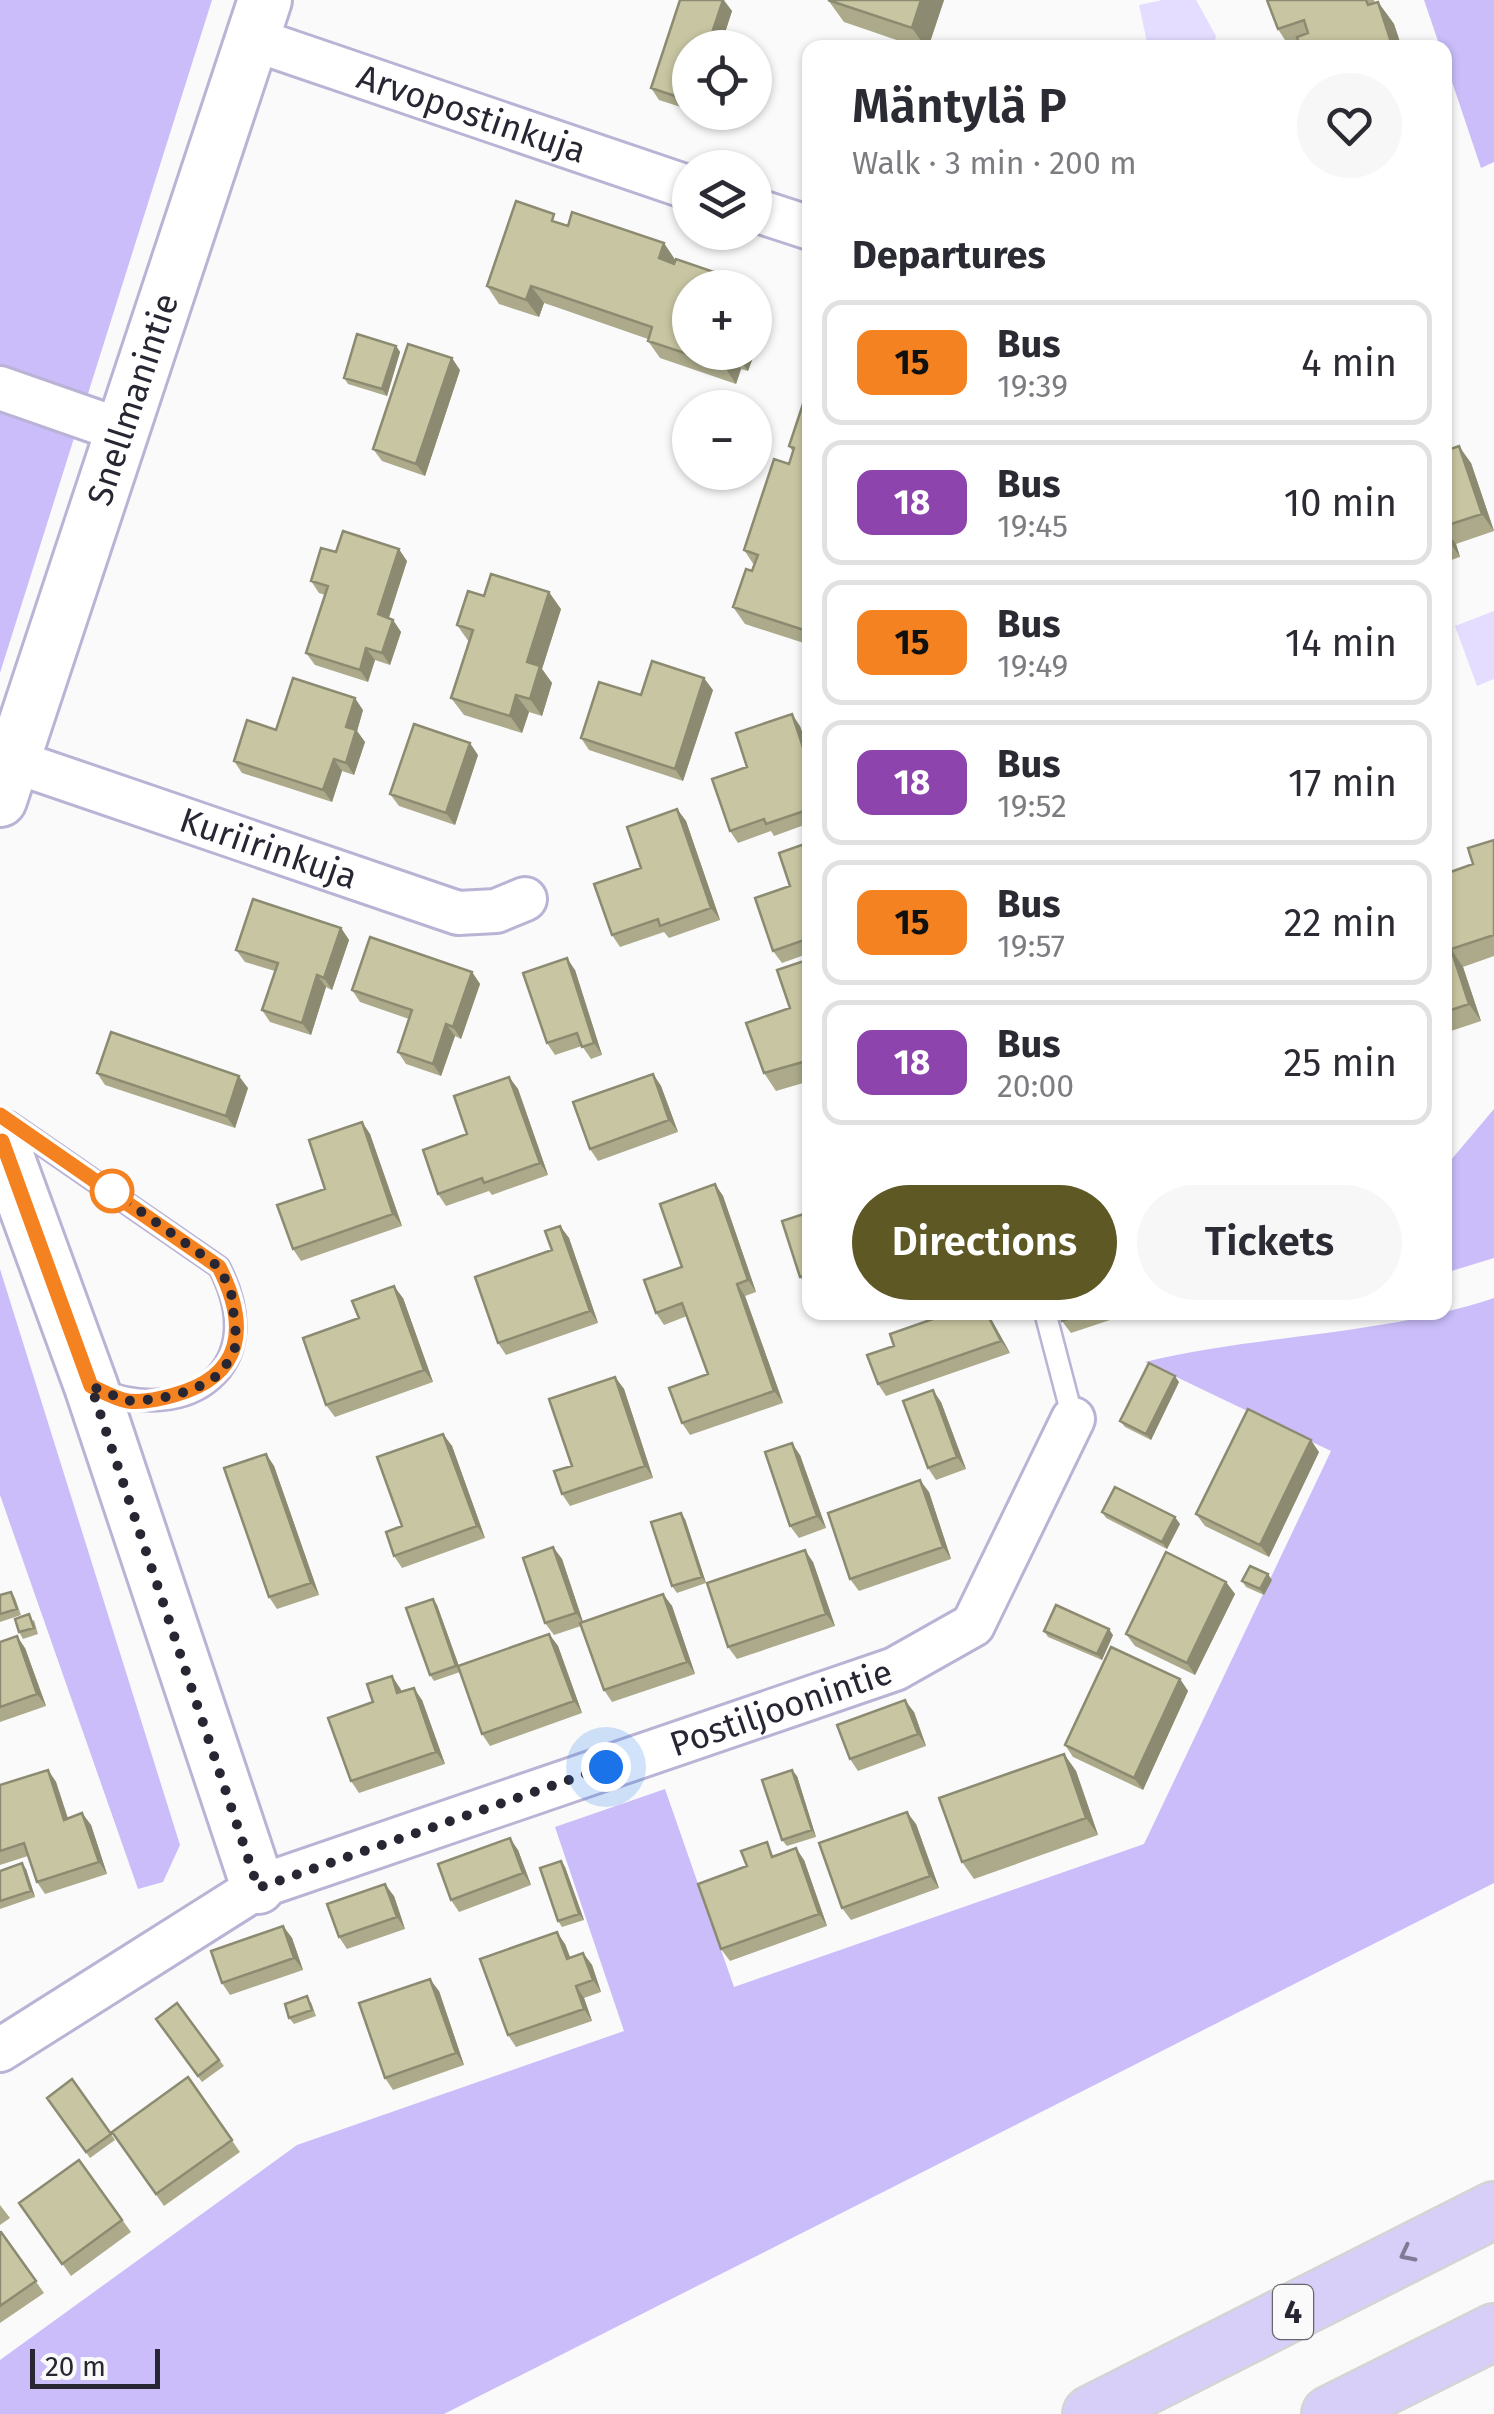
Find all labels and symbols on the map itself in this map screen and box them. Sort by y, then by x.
street label: Arvopostinkuja [352,55,591,172]
street label: Snellmanintie [78,288,187,511]
street label: Kuriirinkuja [174,799,363,898]
unlabelled marker [91,1170,133,1212]
street label: Postiljoonintie [664,1651,898,1765]
your location [581,1742,631,1792]
one-way arrow [1399,2242,1417,2262]
road number: 4 [1273,2285,1313,2339]
scale bar [30,2344,160,2388]

